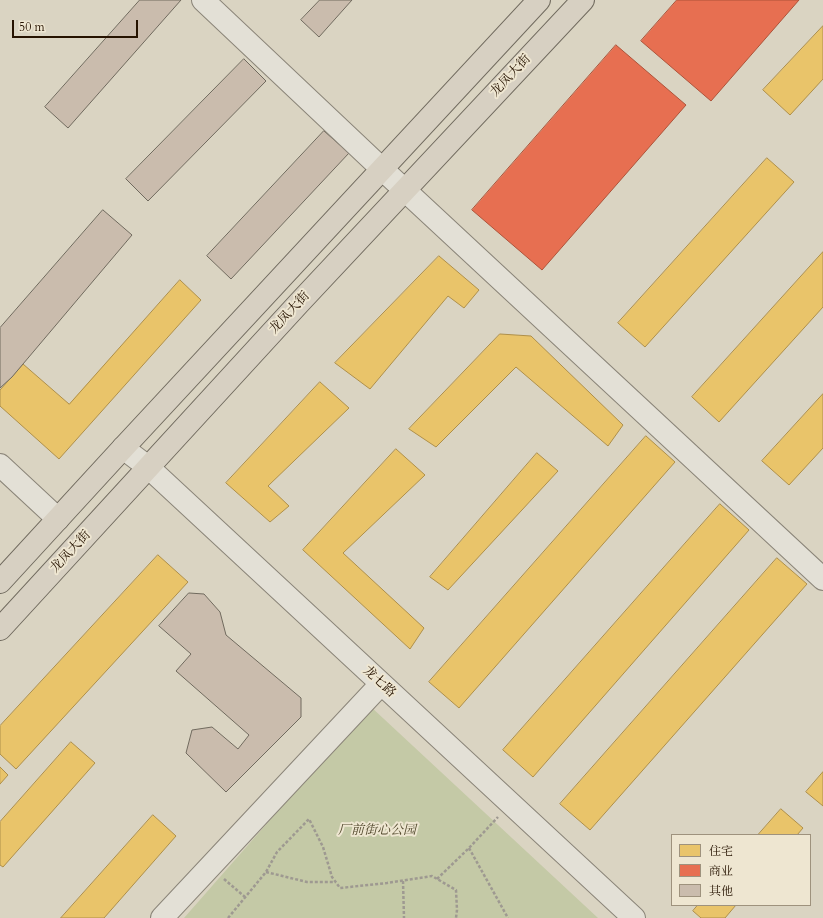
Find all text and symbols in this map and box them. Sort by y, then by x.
scale bar [14,12,140,38]
text: 50 m [19,19,45,35]
street label: 龙凤大街 [488,52,534,100]
street label: 龙凤大街 [267,289,313,337]
street label: 龙凤大街 [48,528,94,576]
street label: 龙七路 [359,663,399,701]
park label: 厂前街心公园 [338,823,416,839]
legend [671,834,811,906]
text: 住宅 [709,843,733,859]
text: 商业 [709,863,733,879]
text: 其他 [709,883,733,899]

